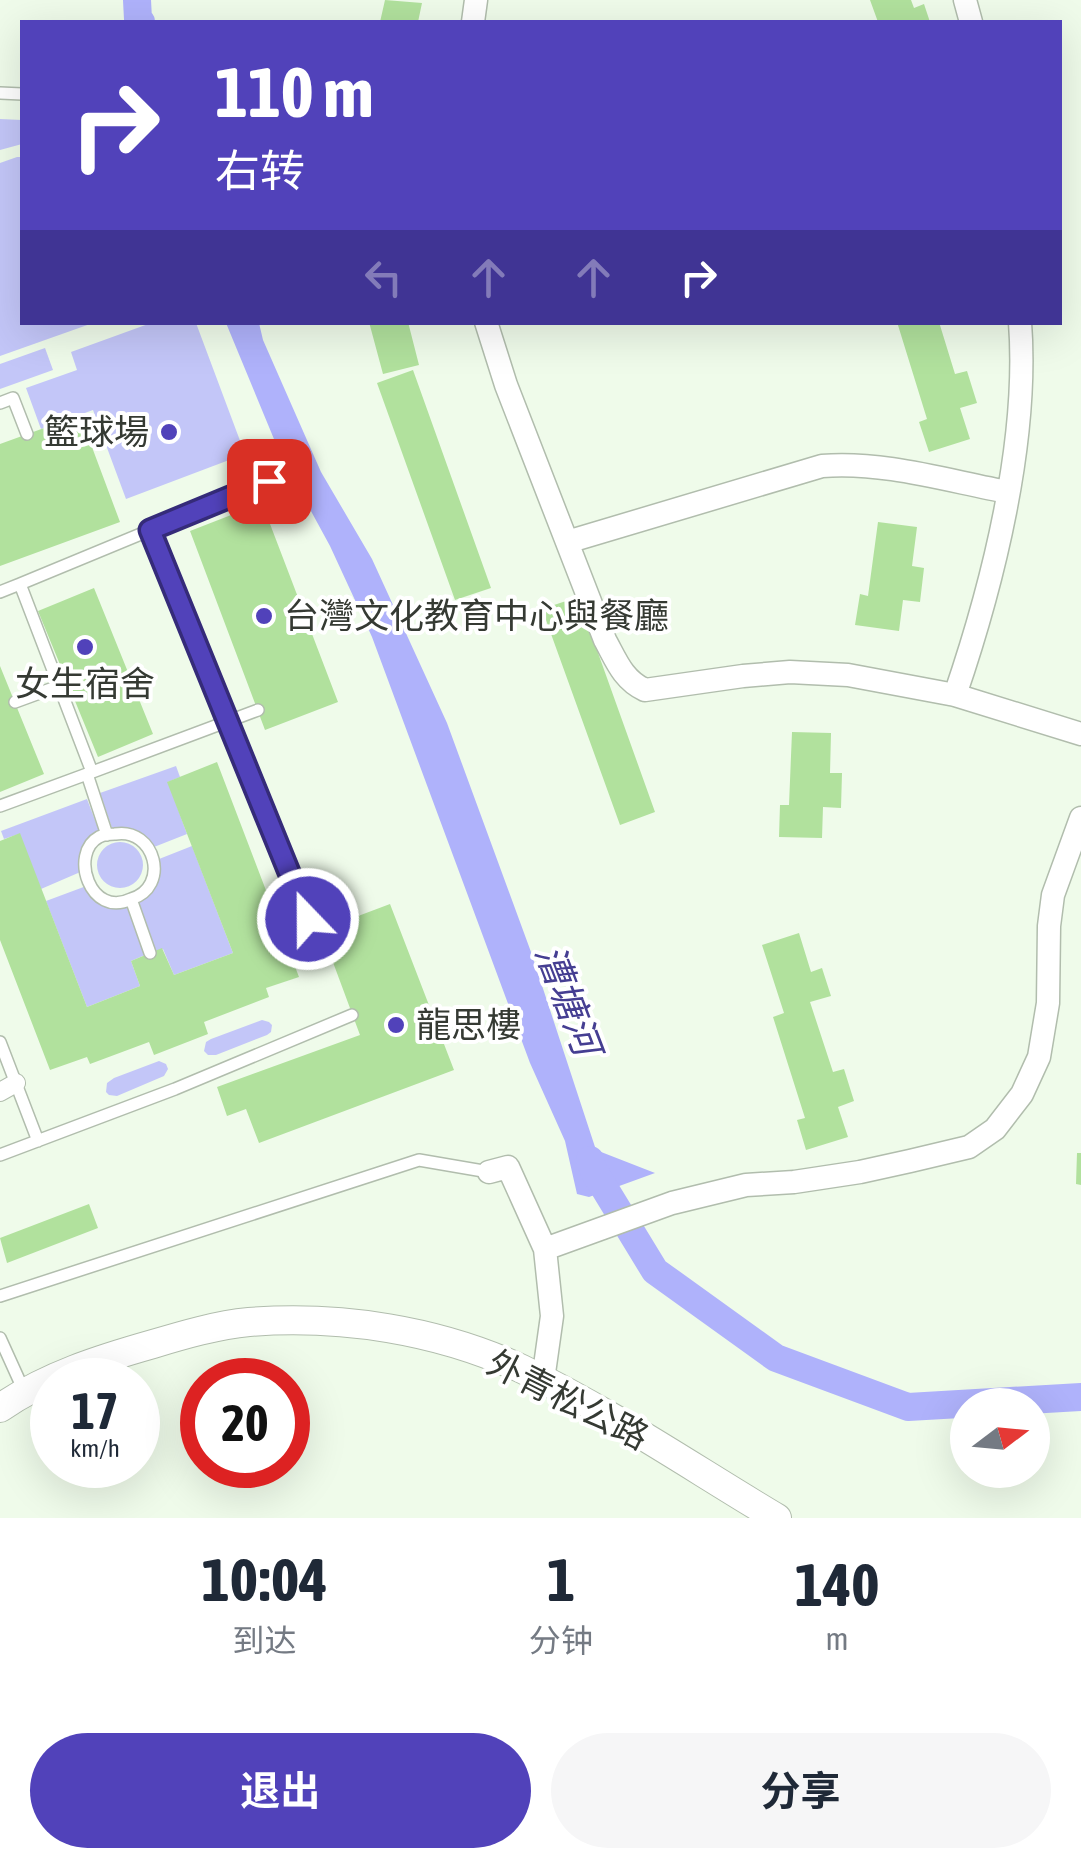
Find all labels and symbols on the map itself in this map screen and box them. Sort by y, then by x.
place label: 籃球場 [44,411,149,451]
marker: 籃球場 [158,421,180,443]
pin [227,439,312,524]
place label: 台灣文化教育中心與餐廳 [284,595,669,635]
marker: 台灣文化教育中心與餐廳 [253,605,275,627]
marker: 女生宿舍 [74,636,96,658]
place label: 女生宿舍 [15,663,155,703]
position arrow [256,867,360,971]
water label: 漕塘河 [528,939,611,1067]
place label: 龍思樓 [416,1004,521,1044]
marker: 龍思樓 [385,1014,407,1036]
street label: 外青松公路 [481,1342,656,1457]
speed limit sign: 20 [180,1358,310,1488]
north arrow [950,1388,1050,1488]

